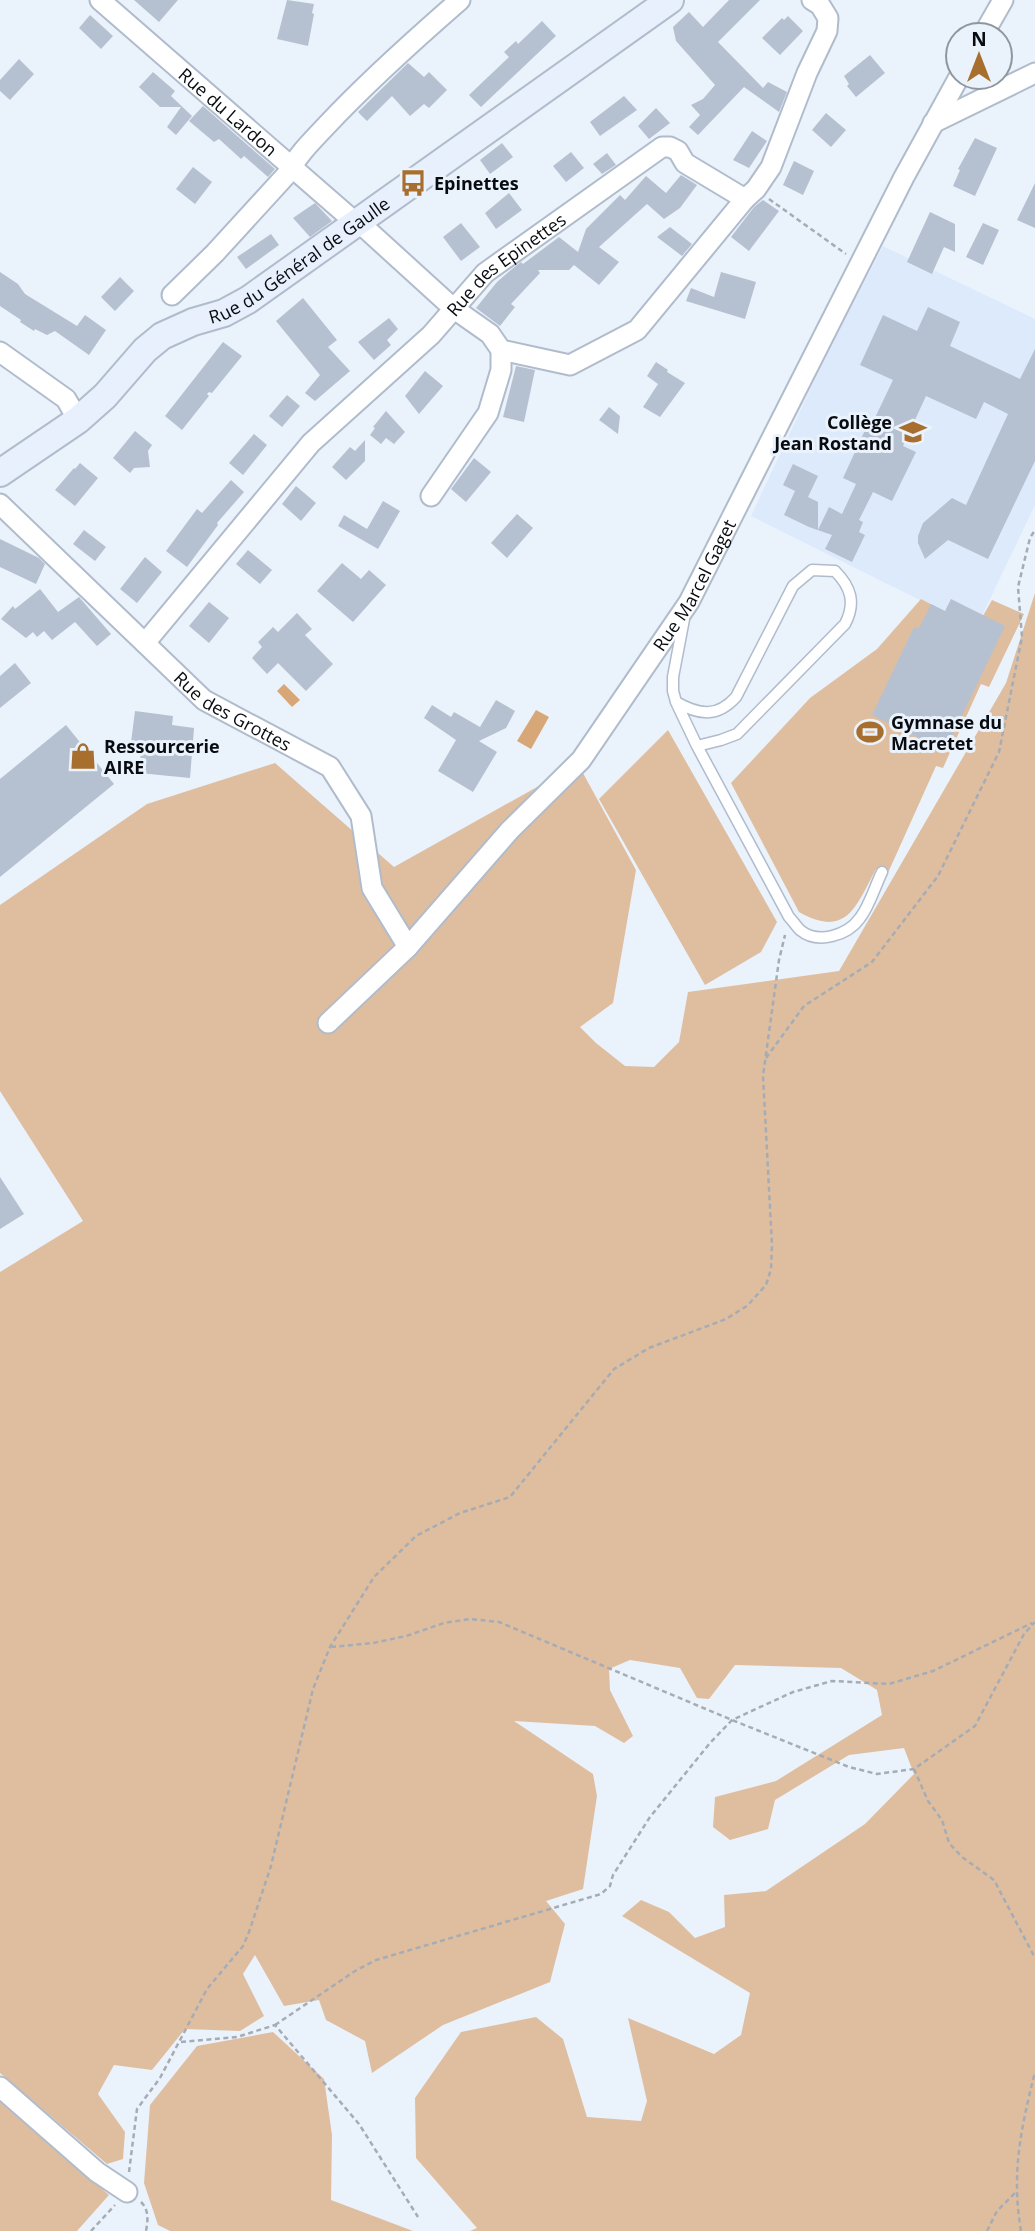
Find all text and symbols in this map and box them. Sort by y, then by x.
north arrow [944,21,1014,91]
text: N [971,26,987,52]
street label: Rue du Lardon [174,62,283,161]
bus stop icon: Epinettes [398,168,428,198]
place label: Epinettes [434,171,519,195]
street label: Rue du Général de Gaulle [206,191,394,329]
street label: Rue des Epinettes [441,207,570,321]
place label: Collège Jean Rostand [772,410,892,455]
school or university icon: Collège Jean Rostand [898,417,928,447]
street label: Rue Marcel Gaget [647,515,741,656]
street label: Rue des Grottes [169,666,295,756]
place label: Gymnase du Macretet [891,710,1002,755]
sports icon: Gymnase du Macretet [855,717,885,747]
place label: Ressourcerie AIRE [104,734,220,779]
shop icon: Ressourcerie AIRE [68,741,98,771]

